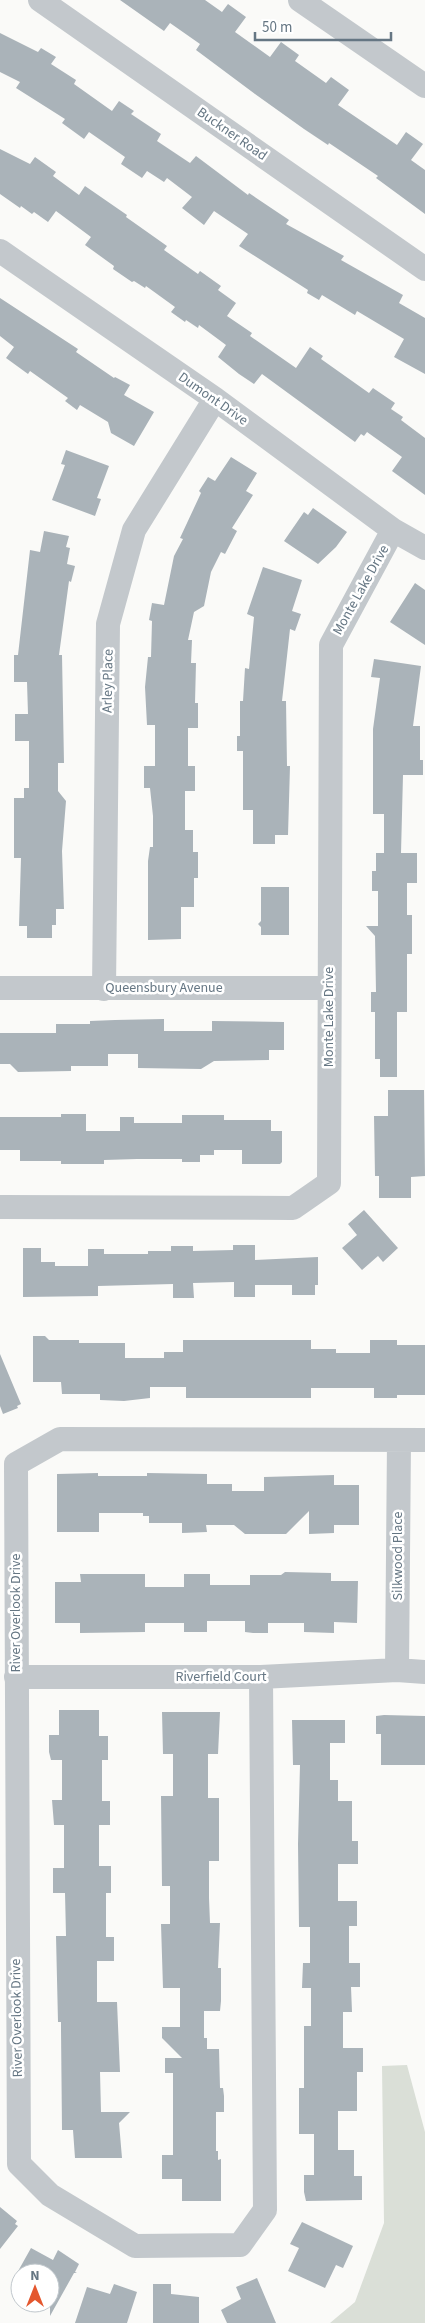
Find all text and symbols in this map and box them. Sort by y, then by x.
scale bar [255,10,391,42]
text: 50 m [262,17,292,38]
street label: Buckner Road [193,102,271,166]
street label: Dumont Drive [174,368,252,430]
street label: Monte Lake Drive [328,541,394,639]
street label: Arley Place [97,649,119,713]
street label: Monte Lake Drive [319,967,339,1067]
street label: Queensbury Avenue [105,978,223,998]
street label: Silkwood Place [388,1512,408,1600]
street label: River Overlook Drive [6,1553,26,1672]
street label: Riverfield Court [175,1667,267,1687]
street label: River Overlook Drive [6,1958,28,2078]
north arrow [10,2263,60,2313]
text: N [30,2266,40,2286]

